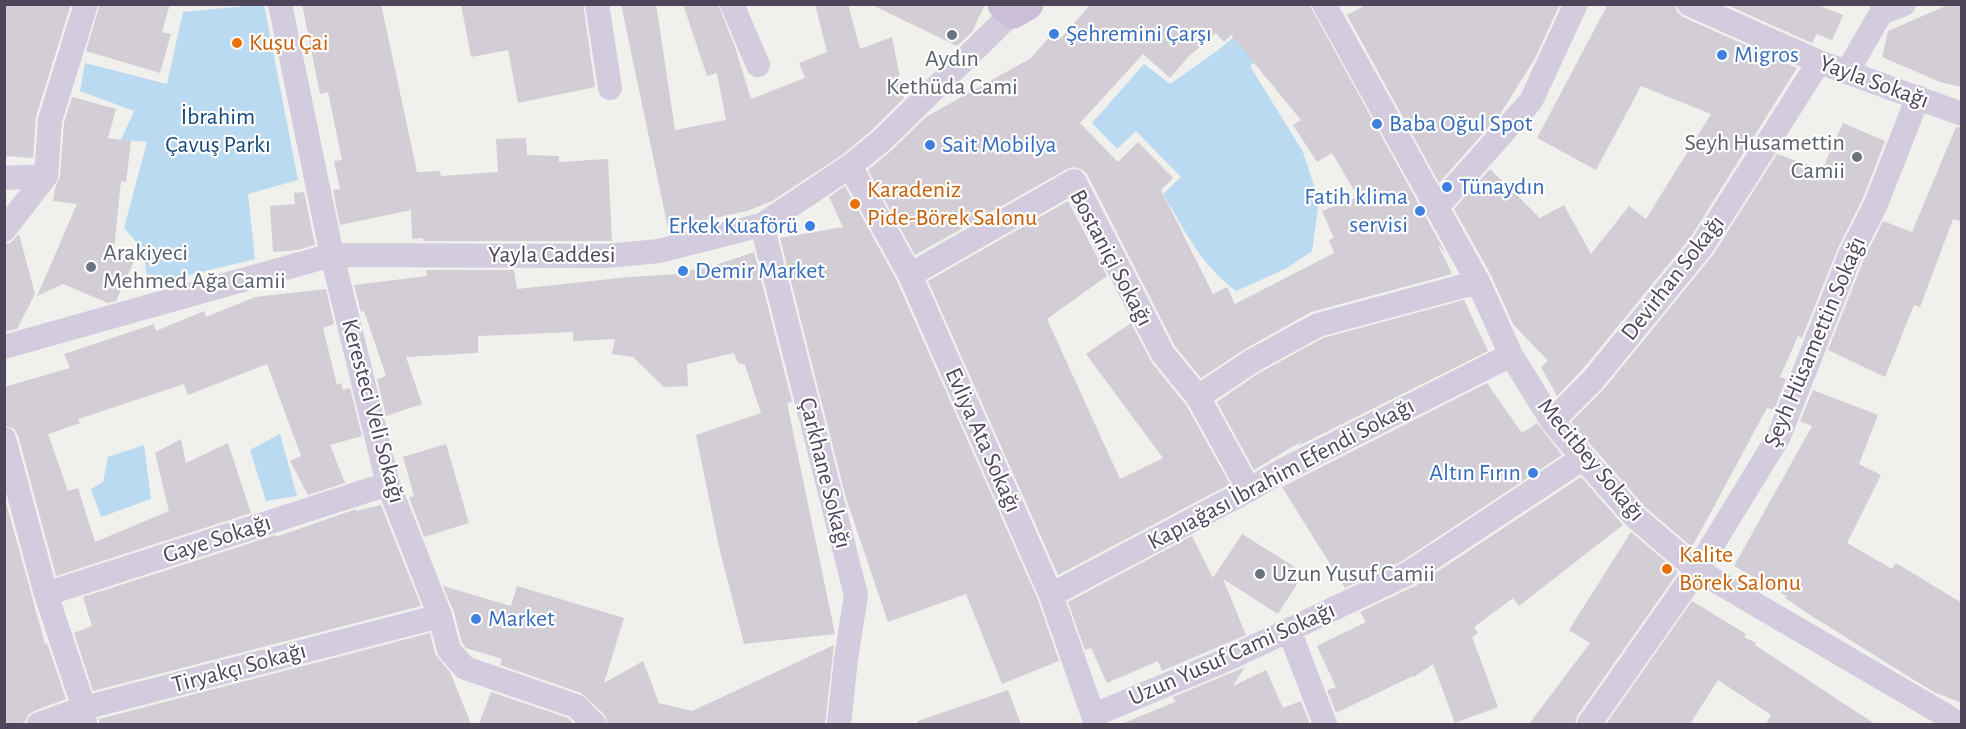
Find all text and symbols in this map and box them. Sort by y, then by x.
place label: Şehremini Çarşı [1066,22,1212,46]
marker: Şehremini Çarşı [1047,27,1061,41]
marker: Aydın Kethüda Cami [945,28,959,42]
place label: Kuşu Çai [249,31,328,55]
marker: Kuşu Çai [230,36,244,50]
place label: Migros [1734,43,1799,67]
place label: Aydın Kethüda Cami [886,47,1018,99]
marker: Migros [1715,48,1729,62]
street label: Yayla Sokağı [1816,51,1932,113]
park label: İbrahim Çavuş Parkı [165,104,271,157]
place label: Baba Oğul Spot [1389,112,1533,136]
marker: Baba Oğul Spot [1370,117,1384,131]
place label: Seyh Husamettin Camii [1684,131,1845,183]
place label: Sait Mobilya [942,133,1057,157]
marker: Sait Mobilya [923,138,937,152]
marker: Seyh Husamettin Camii [1850,150,1864,164]
place label: Tünaydın [1459,175,1545,199]
place label: Karadeniz Pide-Börek Salonu [867,178,1037,230]
marker: Tünaydın [1440,180,1454,194]
place label: Fatih klima servisi [1304,185,1408,237]
street label: Bostaniçi Sokağı [1065,186,1157,330]
marker: Karadeniz Pide-Börek Salonu [848,197,862,211]
marker: Fatih klima servisi [1413,204,1427,218]
street label: Devirhan Sokağı [1617,211,1729,345]
place label: Erkek Kuaförü [668,214,798,238]
marker: Erkek Kuaförü [803,219,817,233]
street label: Şeyh Hüsamettin Sokağı [1760,233,1870,451]
place label: Arakiyeci Mehmed Ağa Camii [103,241,286,293]
street label: Yayla Caddesi [488,243,616,267]
place label: Demir Market [695,259,825,283]
marker: Arakiyeci Mehmed Ağa Camii [84,260,98,274]
marker: Demir Market [676,264,690,278]
street label: Keresteci Veli Sokağı [337,316,409,506]
street label: Evliya Ata Sokağı [940,364,1026,516]
street label: Kapıağası İbrahim Efendi Sokağı [1143,393,1418,555]
street label: Meсitbey Sokağı [1533,394,1649,526]
street label: Çarkhane Sokağı [795,395,855,551]
place label: Altın Fırın [1429,461,1521,485]
marker: Altın Fırın [1526,466,1540,480]
street label: Gaye Sokağı [160,510,274,568]
place label: Kalite Börek Salonu [1679,543,1801,595]
place label: Uzun Yusuf Camii [1272,562,1435,586]
marker: Kalite Börek Salonu [1660,562,1674,576]
marker: Uzun Yusuf Camii [1253,567,1267,581]
street label: Uzun Yusuf Cami Sokağı [1125,598,1339,710]
place label: Market [488,607,555,631]
marker: Market [469,612,483,626]
street label: Tiryakçı Sokağı [169,639,309,697]

